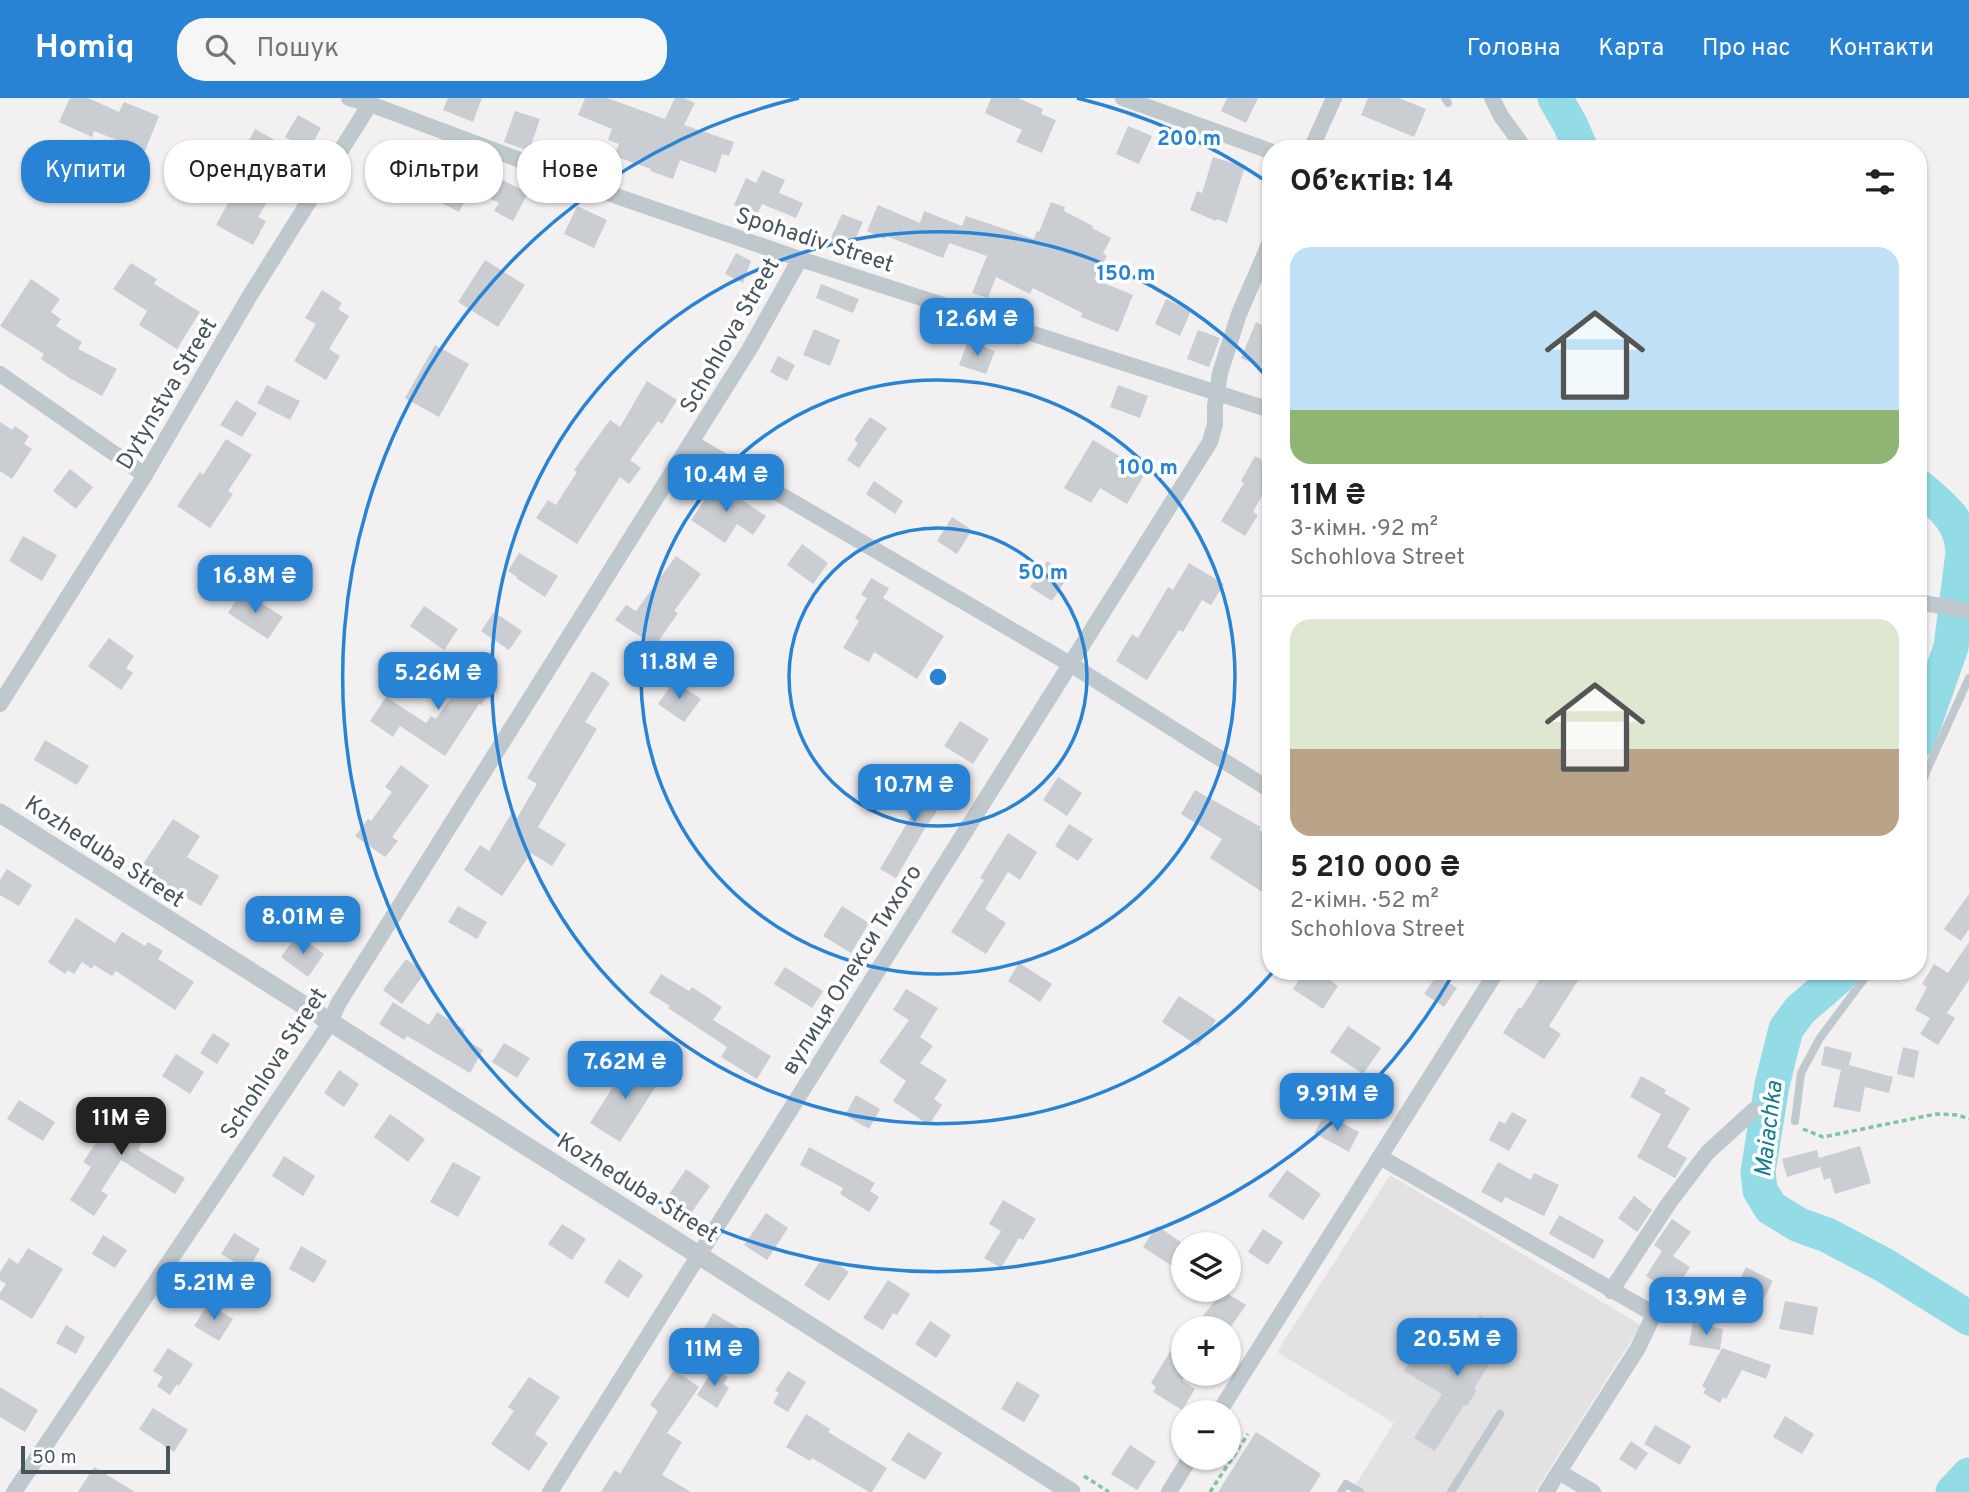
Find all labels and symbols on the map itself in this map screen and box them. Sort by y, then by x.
text: 200 m [1157,126,1221,153]
street label: Spohadiv Street [731,202,897,281]
street label: Schohlova Street [675,253,787,419]
text: 150 m [1097,261,1155,288]
pin: 12.6M ₴ [912,299,1042,358]
street label: Dytynstva Street [111,313,225,476]
pin: 10.4M ₴ [661,454,791,514]
text: 100 m [1118,455,1178,482]
pin: 16.8M ₴ [190,556,320,615]
text: 50 m [1018,560,1068,587]
pin: 11.8M ₴ [614,642,744,701]
pin: 5.26M ₴ [373,652,503,712]
centre of rings [926,665,950,689]
pin: 10.7M ₴ [849,764,979,824]
street label: Kozheduba Street [18,791,189,916]
street label: вулиця Олекси Тихого [777,860,930,1081]
pin: 8.01M ₴ [238,896,368,956]
street label: Schohlova Street [215,983,335,1146]
pin: 7.62M ₴ [560,1042,690,1101]
pin: 9.91M ₴ [1272,1074,1402,1133]
water label: Maiachka [1749,1079,1791,1179]
pin: 11M ₴ [72,1098,170,1157]
street label: Kozheduba Street [551,1128,723,1250]
pin: 5.21M ₴ [149,1262,279,1322]
pin: 13.9M ₴ [1641,1278,1771,1337]
pin: 20.5M ₴ [1392,1318,1522,1378]
pin: 11M ₴ [665,1328,763,1388]
scale bar [21,1443,170,1475]

